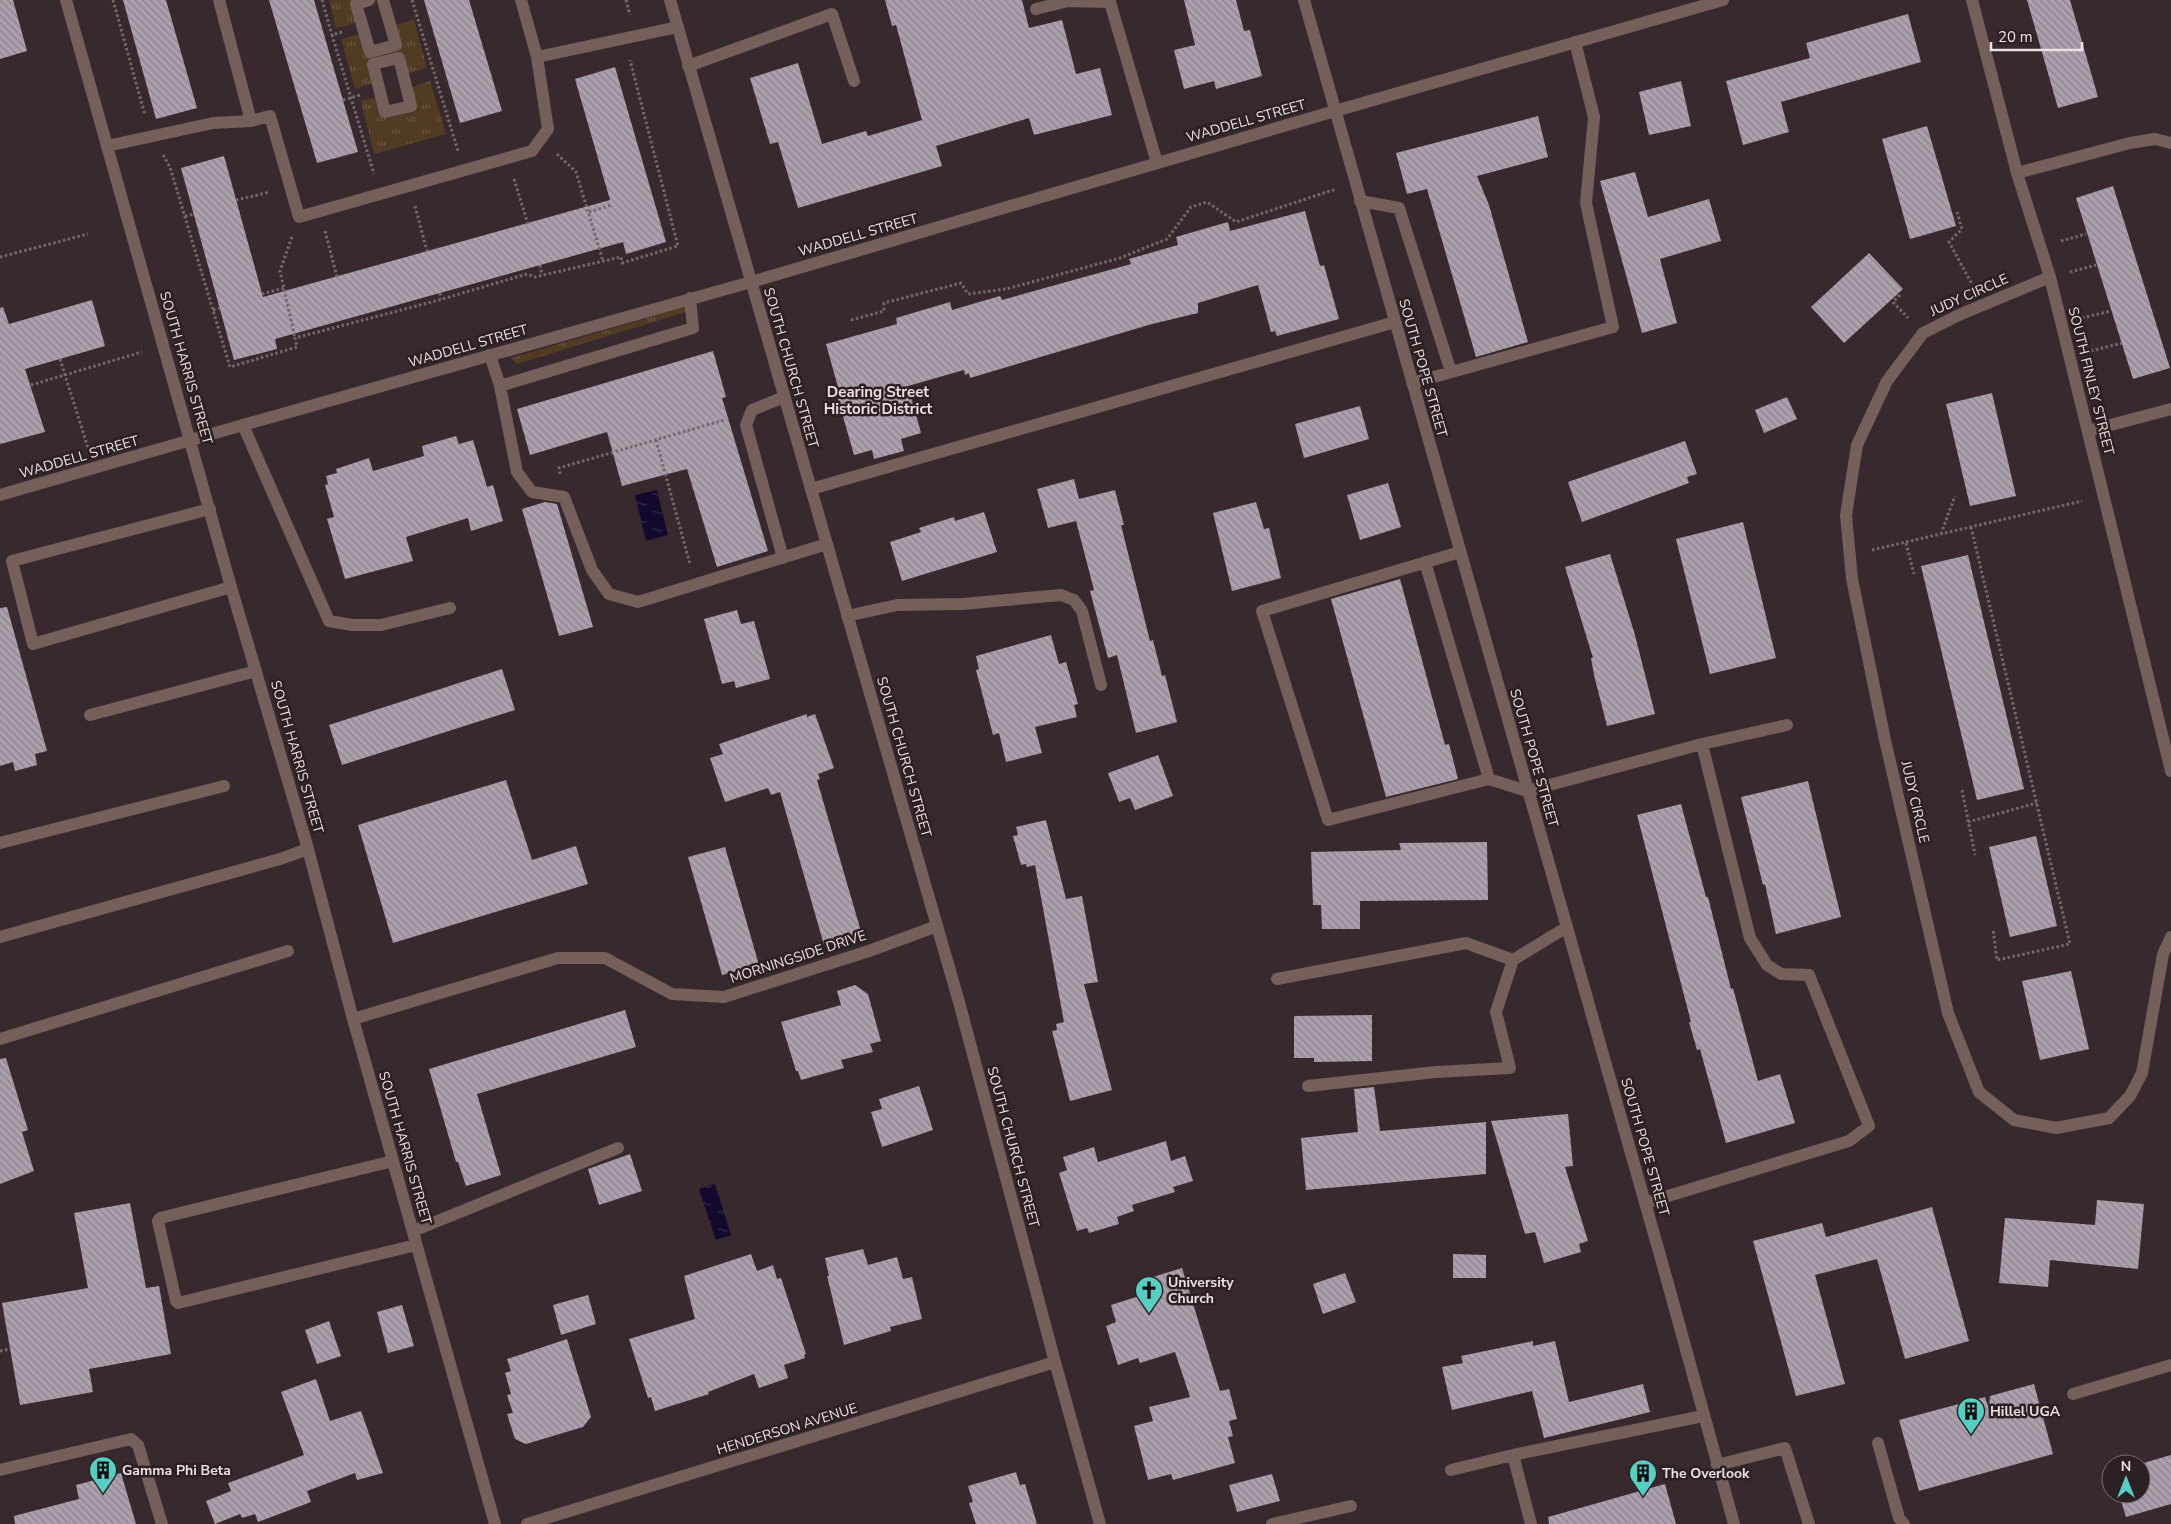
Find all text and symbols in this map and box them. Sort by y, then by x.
scale bar [1991,20,2082,52]
text: 20 m [1998,27,2033,47]
street label: WADDELL STREET [1184,95,1308,147]
street label: WADDELL STREET [796,209,920,261]
street label: JUDY CIRCLE [1926,269,2011,321]
street label: SOUTH CHURCH STREET [759,285,823,451]
street label: SOUTH HARRIS STREET [155,289,217,447]
street label: SOUTH POPE STREET [1394,297,1452,440]
street label: SOUTH FINLEY STREET [2063,305,2119,458]
street label: WADDELL STREET [406,320,530,372]
district label: Dearing Street Historic District [824,382,933,419]
street label: WADDELL STREET [17,431,141,483]
street label: SOUTH CHURCH STREET [872,674,936,840]
street label: SOUTH HARRIS STREET [266,678,328,836]
street label: SOUTH POPE STREET [1505,687,1563,830]
street label: JUDY CIRCLE [1896,758,1934,845]
street label: MORNINGSIDE DRIVE [728,926,868,988]
street label: SOUTH CHURCH STREET [982,1064,1044,1230]
street label: SOUTH HARRIS STREET [374,1069,436,1227]
street label: SOUTH POPE STREET [1616,1076,1674,1219]
place label: University Church [1168,1273,1234,1308]
church icon: University Church [1134,1275,1164,1314]
building icon: Hillel UGA [1956,1396,1986,1435]
street label: HENDERSON AVENUE [714,1399,860,1459]
place label: Hillel UGA [1990,1402,2061,1421]
north arrow [2101,1454,2151,1504]
building icon: Gamma Phi Beta [88,1455,118,1494]
text: N [2121,1457,2131,1476]
building icon: The Overlook [1628,1458,1658,1497]
place label: Gamma Phi Beta [122,1461,231,1480]
place label: The Overlook [1662,1464,1750,1483]

